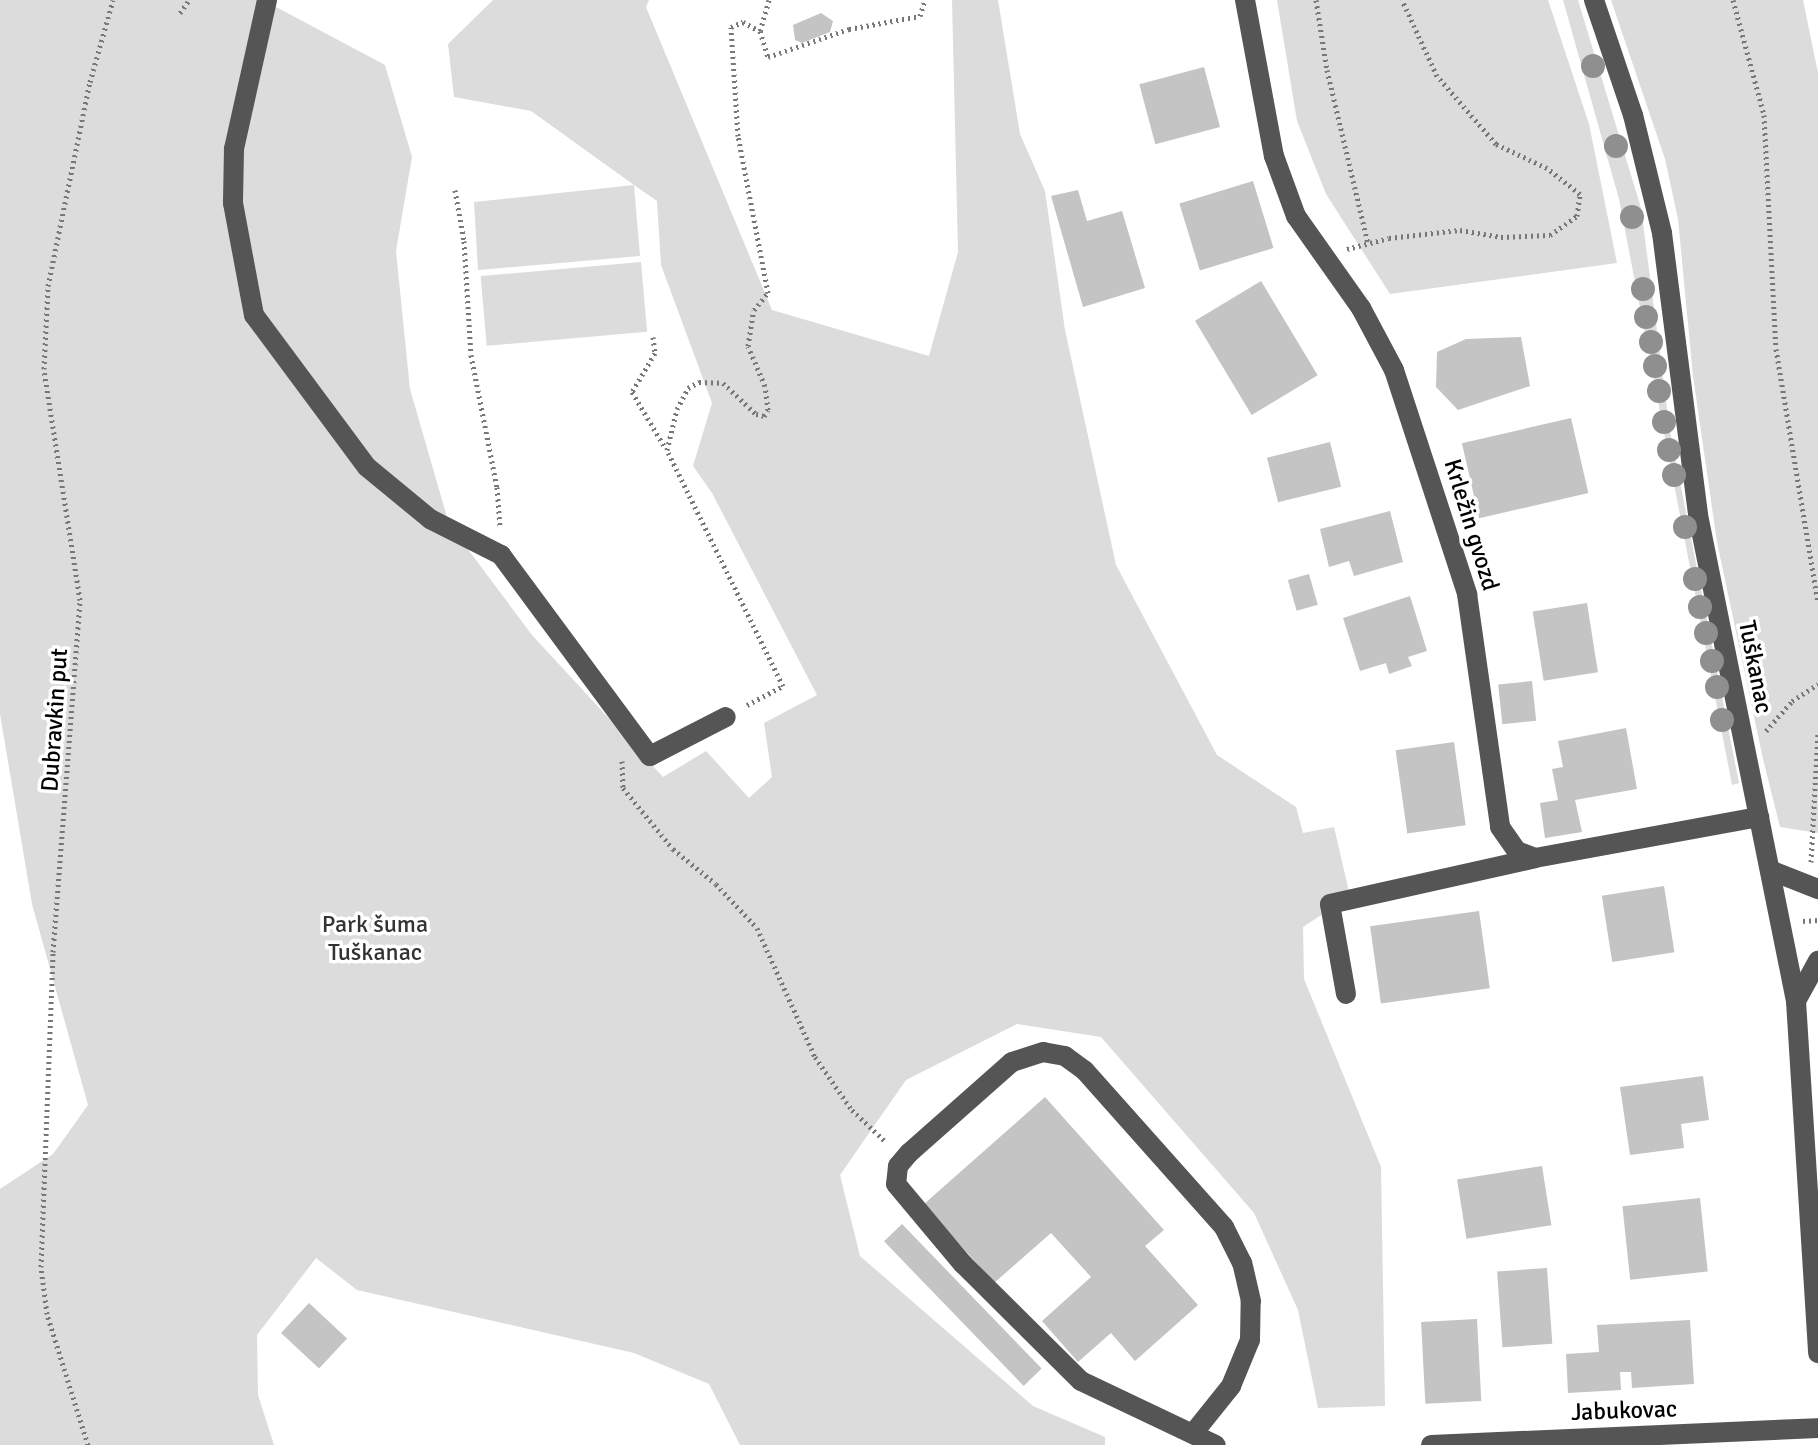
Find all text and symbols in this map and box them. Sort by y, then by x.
street label: Krležin gvozd [1437,456,1505,594]
street label: Tuškanac [1732,618,1778,716]
street label: Dubravkin put [36,647,74,793]
park label: Park šuma Tuškanac [322,911,428,967]
street label: Jabukovac [1570,1395,1678,1427]

